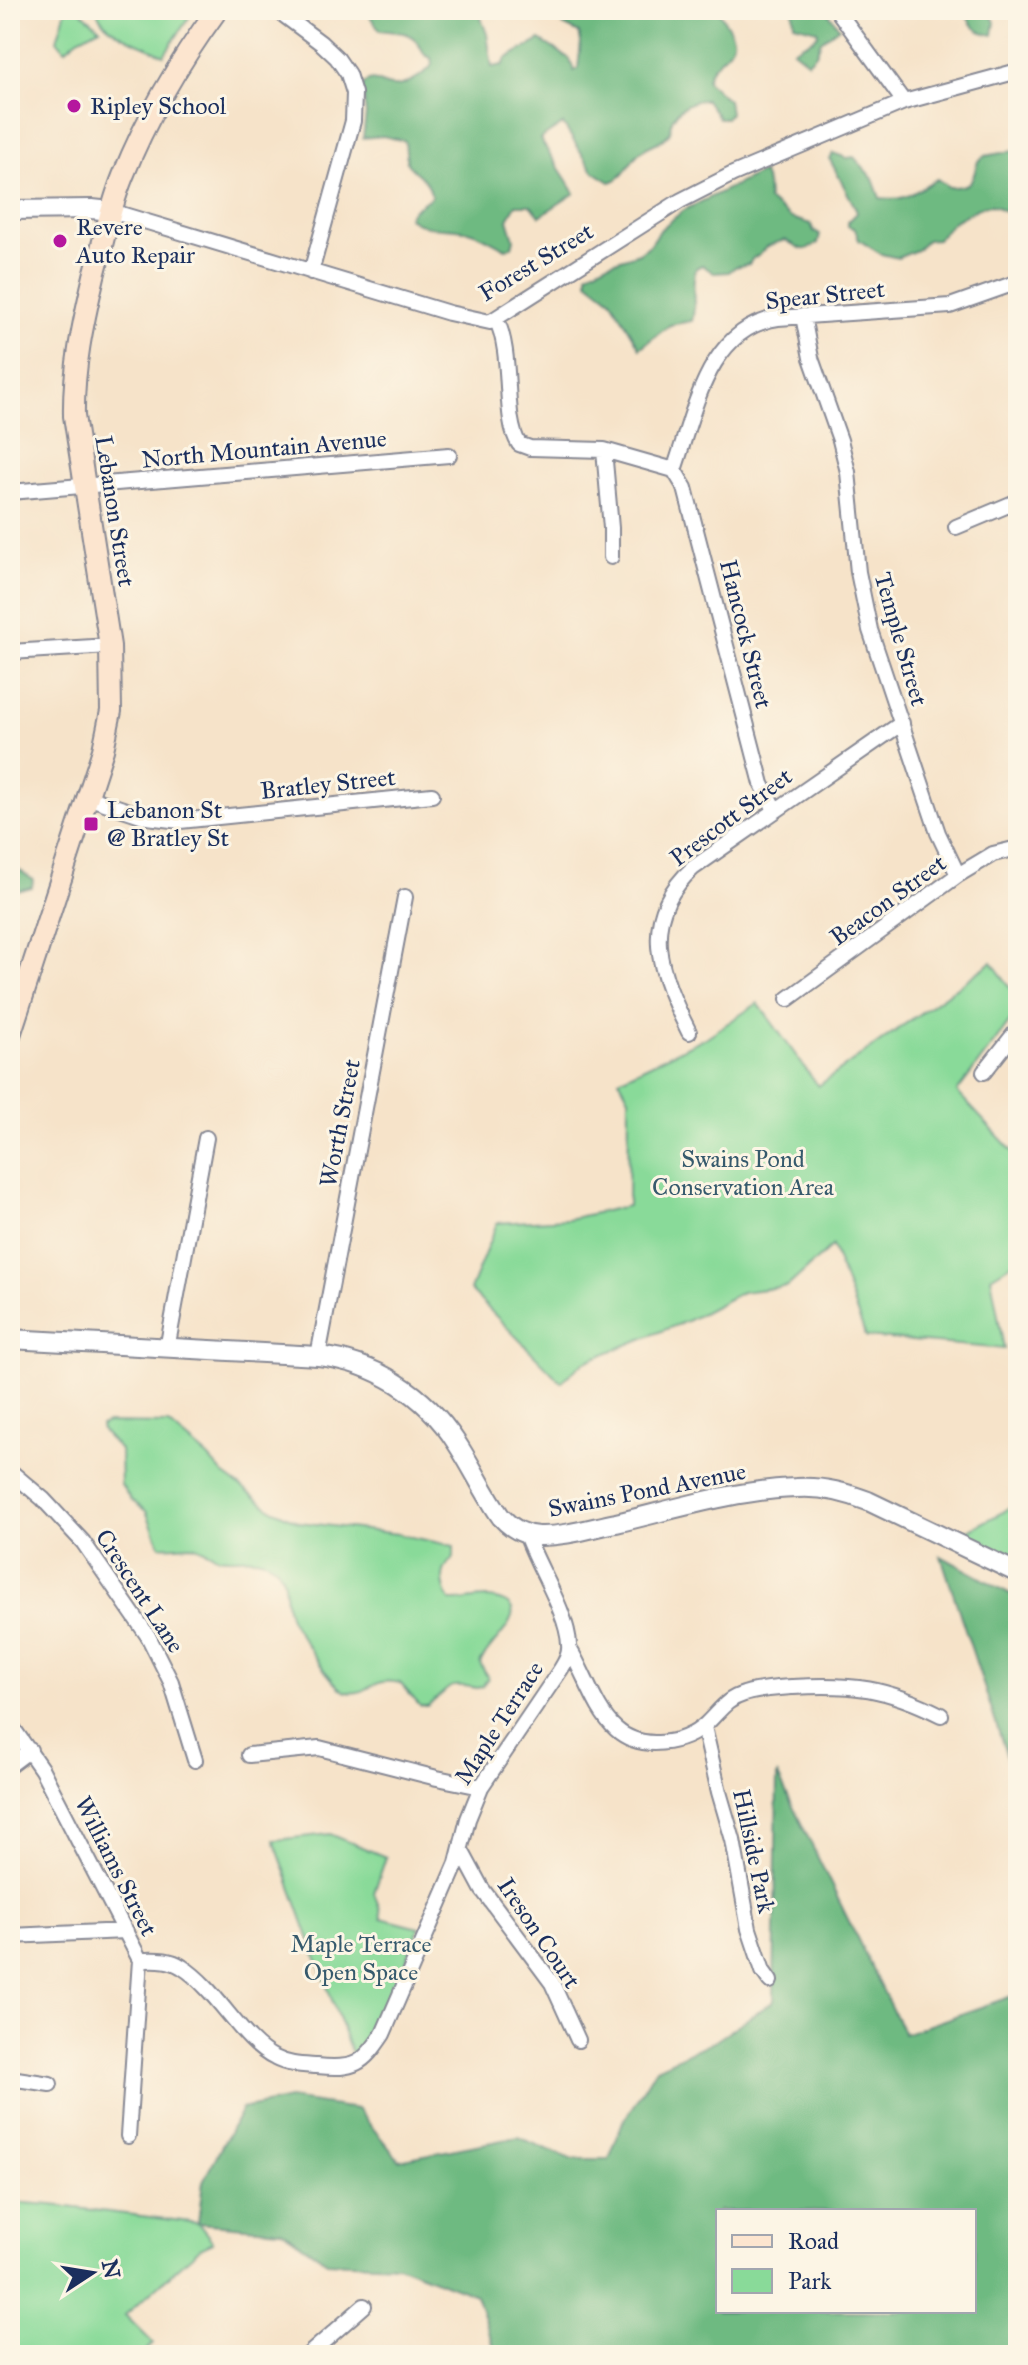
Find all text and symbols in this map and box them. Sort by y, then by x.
place label: Ripley School [90,91,227,121]
marker: Ripley School [65,97,83,115]
place label: Revere Auto Repair [75,212,195,270]
street label: Forest Street [473,216,599,308]
marker: Revere Auto Repair [51,232,69,250]
street label: Spear Street [764,274,887,316]
street label: North Mountain Avenue [140,423,388,475]
street label: Lebanon Street [88,433,142,589]
street label: Hancock Street [713,556,779,712]
street label: Temple Street [868,569,935,710]
street label: Prescott Street [664,761,798,873]
street label: Bratley Street [259,762,398,806]
place label: Lebanon St @ Bratley St [107,795,230,853]
marker: Lebanon St @ Bratley St [82,815,100,833]
street label: Beacon Street [824,848,952,952]
street label: Worth Street [313,1056,367,1189]
park label: Swains Pond Conservation Area [652,1144,835,1202]
street label: Swains Pond Avenue [546,1456,748,1524]
street label: Crescent Lane [89,1524,191,1658]
street label: Maple Terrace [448,1656,550,1790]
street label: Hillside Park [726,1786,782,1917]
street label: Williams Street [68,1791,164,1941]
street label: Ireson Court [491,1872,587,1995]
park label: Maple Terrace Open Space [290,1929,432,1987]
legend [716,2209,976,2313]
text: Road [788,2226,839,2256]
north arrow [52,2233,132,2313]
text: N [96,2257,126,2281]
text: Park [788,2266,832,2296]

